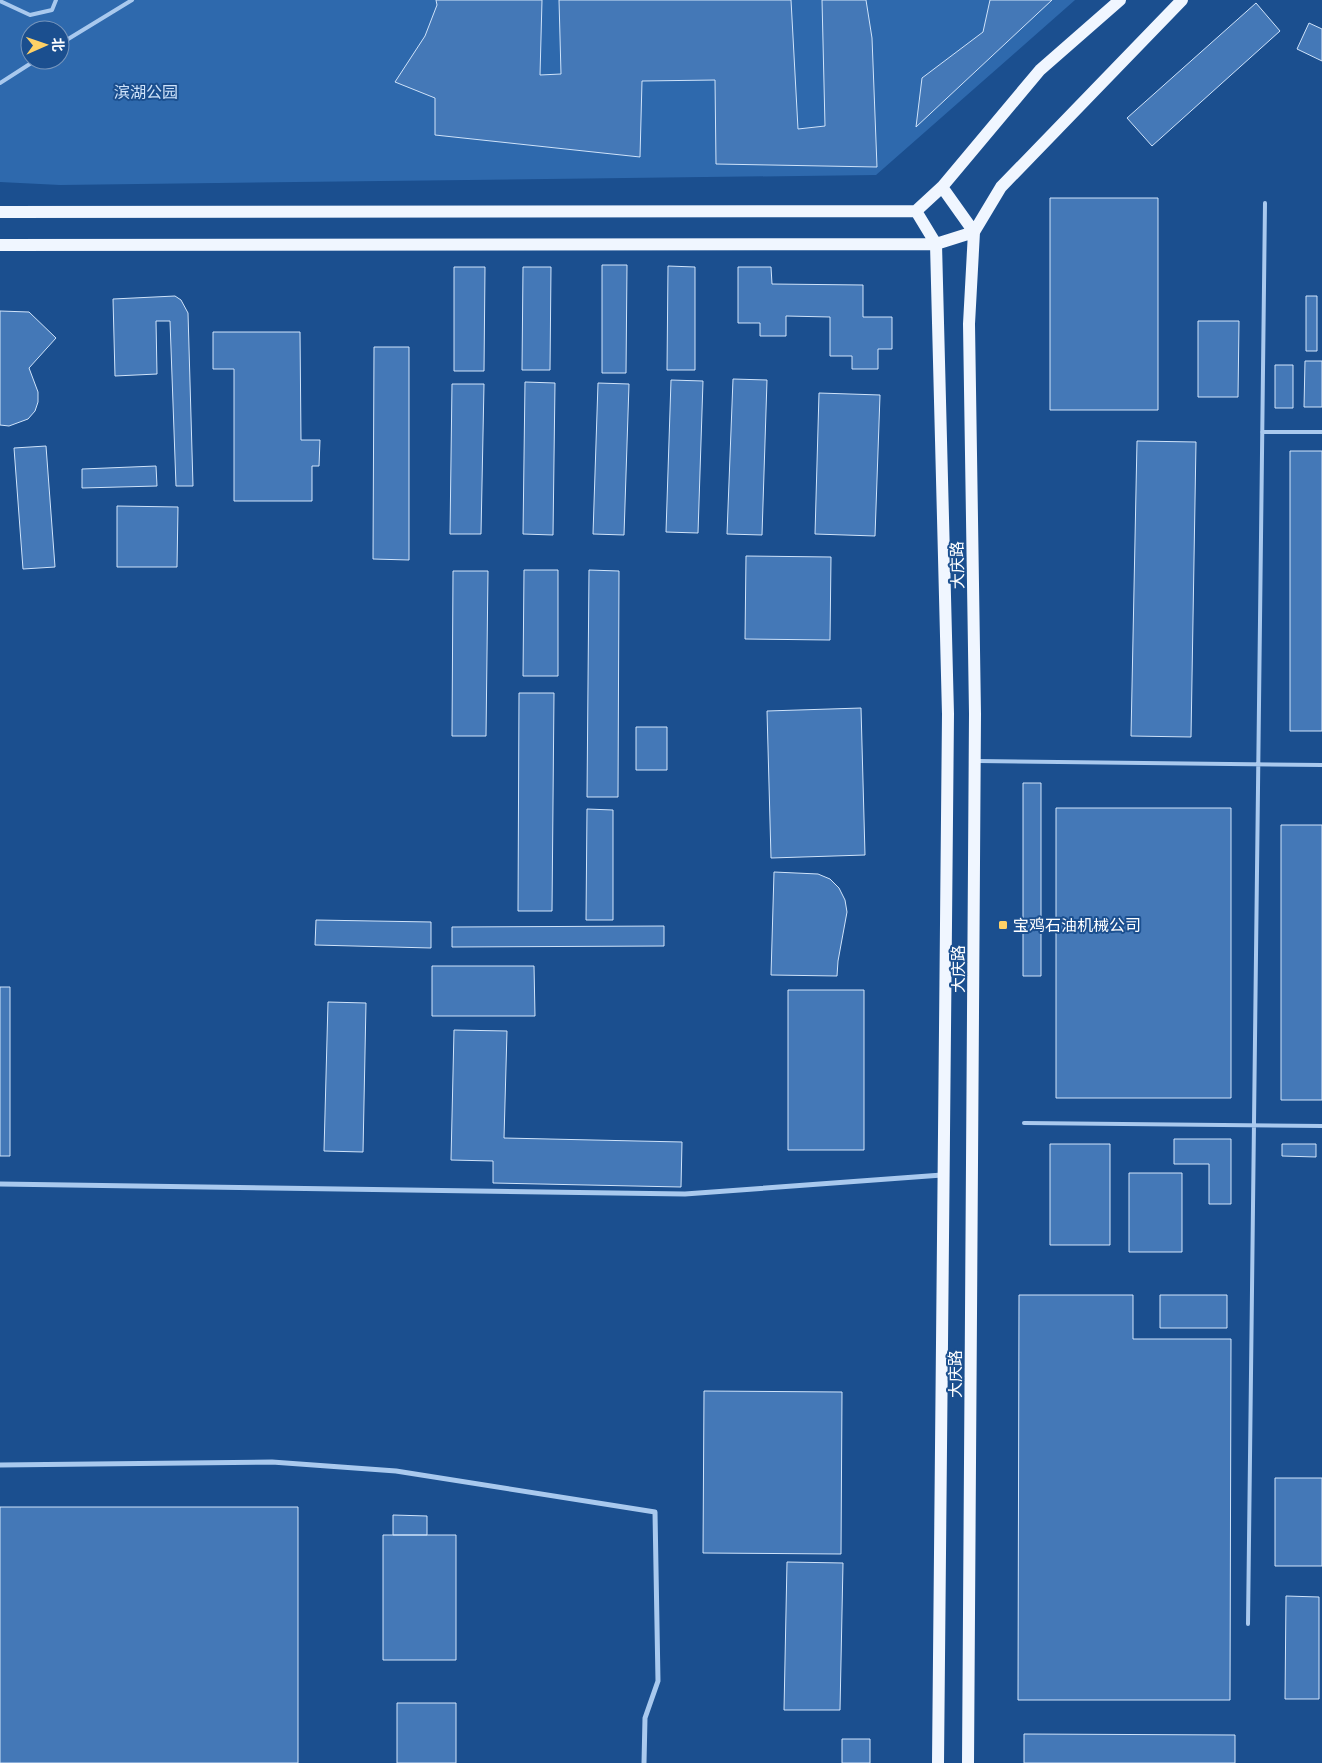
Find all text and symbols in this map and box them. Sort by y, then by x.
north arrow [20,20,70,70]
text: 北 [49,37,66,52]
park label: 滨湖公园 [114,83,178,102]
street label: 大庆路 [948,541,967,589]
place label: 宝鸡石油机械公司 [1013,916,1141,935]
marker: 宝鸡石油机械公司 [997,919,1009,931]
street label: 大庆路 [949,945,968,993]
street label: 大庆路 [946,1350,965,1398]

